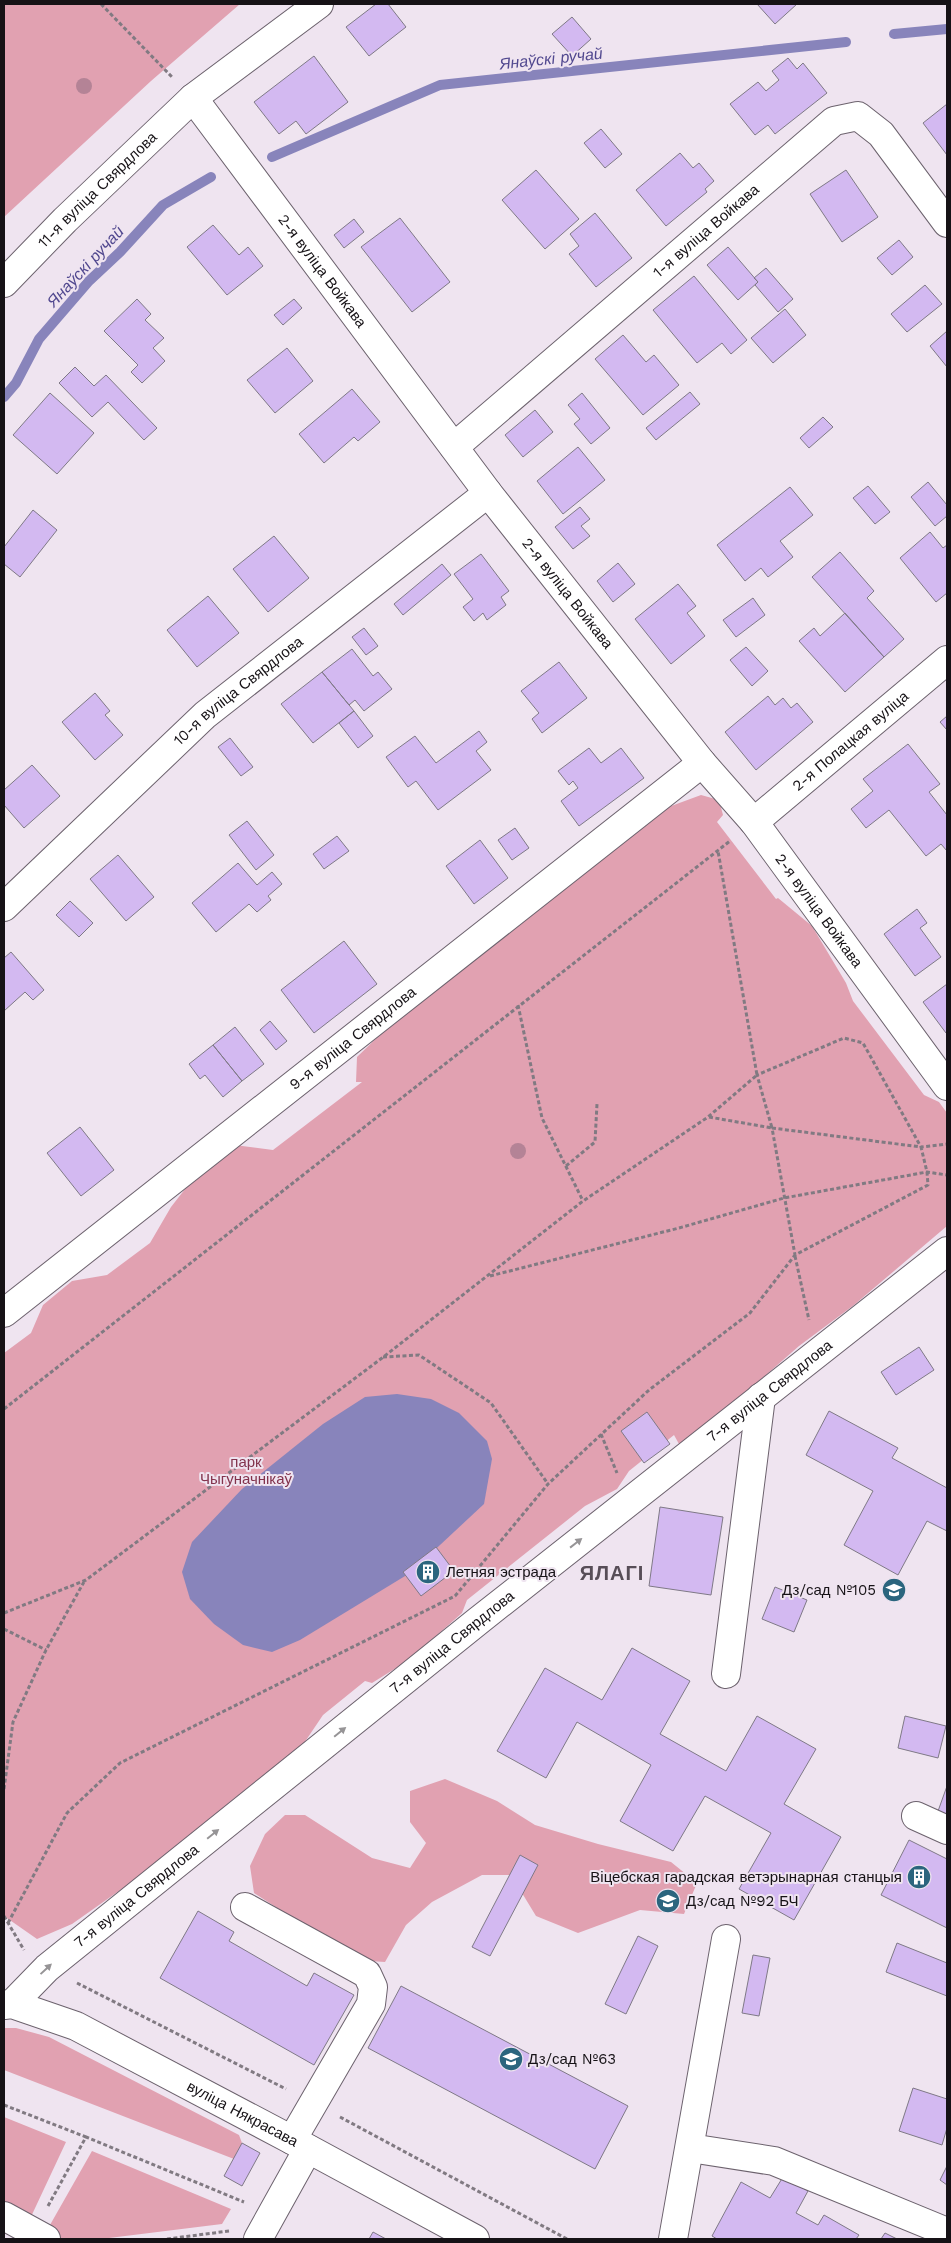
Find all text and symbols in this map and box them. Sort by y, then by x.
water label: Янаўскі ручай [498,44,604,73]
street label: 11-я вуліца Свярдлова [34,128,161,251]
street label: 1-я вуліца Войкава [649,180,763,281]
street label: 2-я вуліца Войкава [274,211,371,332]
water label: Янаўскі ручай [42,222,128,311]
street label: 2-я вуліца Войкава [518,534,617,653]
street label: 10-я вуліца Свярдлова [170,632,307,749]
street label: 2-я Полацкая вуліца [789,687,913,795]
street label: 2-я вуліца Войкава [771,850,867,972]
street label: 9-я вуліца Свярдлова [286,982,420,1094]
street label: 7-я вуліца Свярдлова [703,1336,836,1446]
park label: парк Чыгуначнікаў [200,1453,293,1488]
one-way arrow [569,1538,582,1549]
building icon: Летняя эстрада [415,1559,441,1585]
district label: ЯЛАГІ [580,1561,644,1585]
place label: Летняя эстрада [446,1563,557,1581]
school or university icon: Дз/сад №105 [881,1577,907,1603]
place label: Дз/сад №105 [782,1581,876,1599]
street label: 7-я вуліца Свярдлова [386,1586,518,1697]
one-way arrow [333,1727,346,1738]
one-way arrow [207,1829,220,1840]
street label: 7-я вуліца Свярдлова [71,1840,203,1951]
building icon: Віцебская гарадская ветэрынарная станцыя [906,1864,932,1890]
place label: Віцебская гарадская ветэрынарная станцыя [590,1868,902,1886]
school or university icon: Дз/сад №92 БЧ [655,1888,681,1914]
place label: Дз/сад №92 БЧ [686,1892,799,1910]
one-way arrow [40,1963,52,1975]
school or university icon: Дз/сад №63 [498,2046,524,2072]
place label: Дз/сад №63 [528,2050,616,2068]
street label: вуліца Някрасава [184,2077,302,2151]

